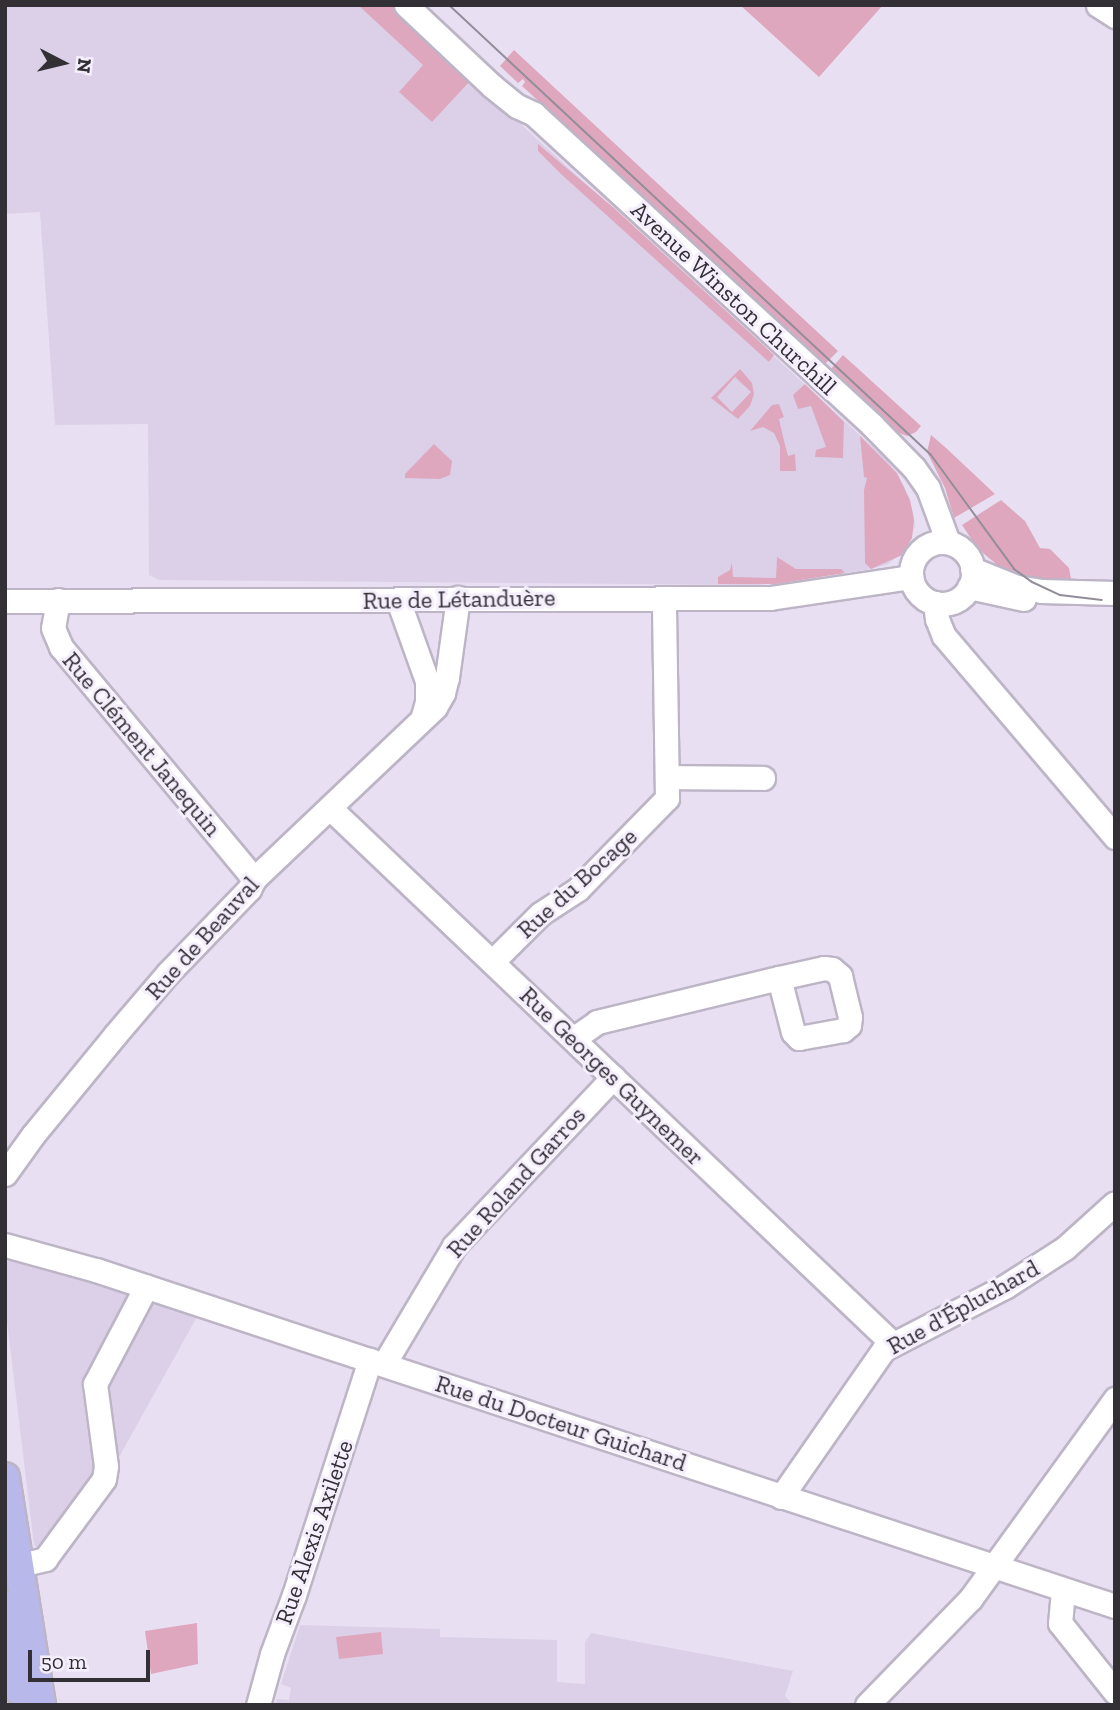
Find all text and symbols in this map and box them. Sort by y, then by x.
north arrow [28,28,98,98]
text: N [72,57,97,74]
street label: Avenue Winston Churchill [625,195,843,401]
street label: Rue de Létanduère [362,583,556,615]
street label: Rue Clément Janequin [56,646,228,842]
street label: Rue du Bocage [511,822,643,944]
street label: Rue de Beauval [139,871,265,1005]
street label: Rue Georges Guynemer [514,981,710,1171]
street label: Rue Roland Garros [441,1101,591,1263]
street label: Rue d'Épluchard [882,1253,1044,1361]
street label: Rue du Docteur Guichard [432,1369,690,1477]
street label: Rue Alexis Axilette [269,1435,359,1629]
scale bar [32,1636,154,1680]
text: 50 m [41,1649,87,1674]

